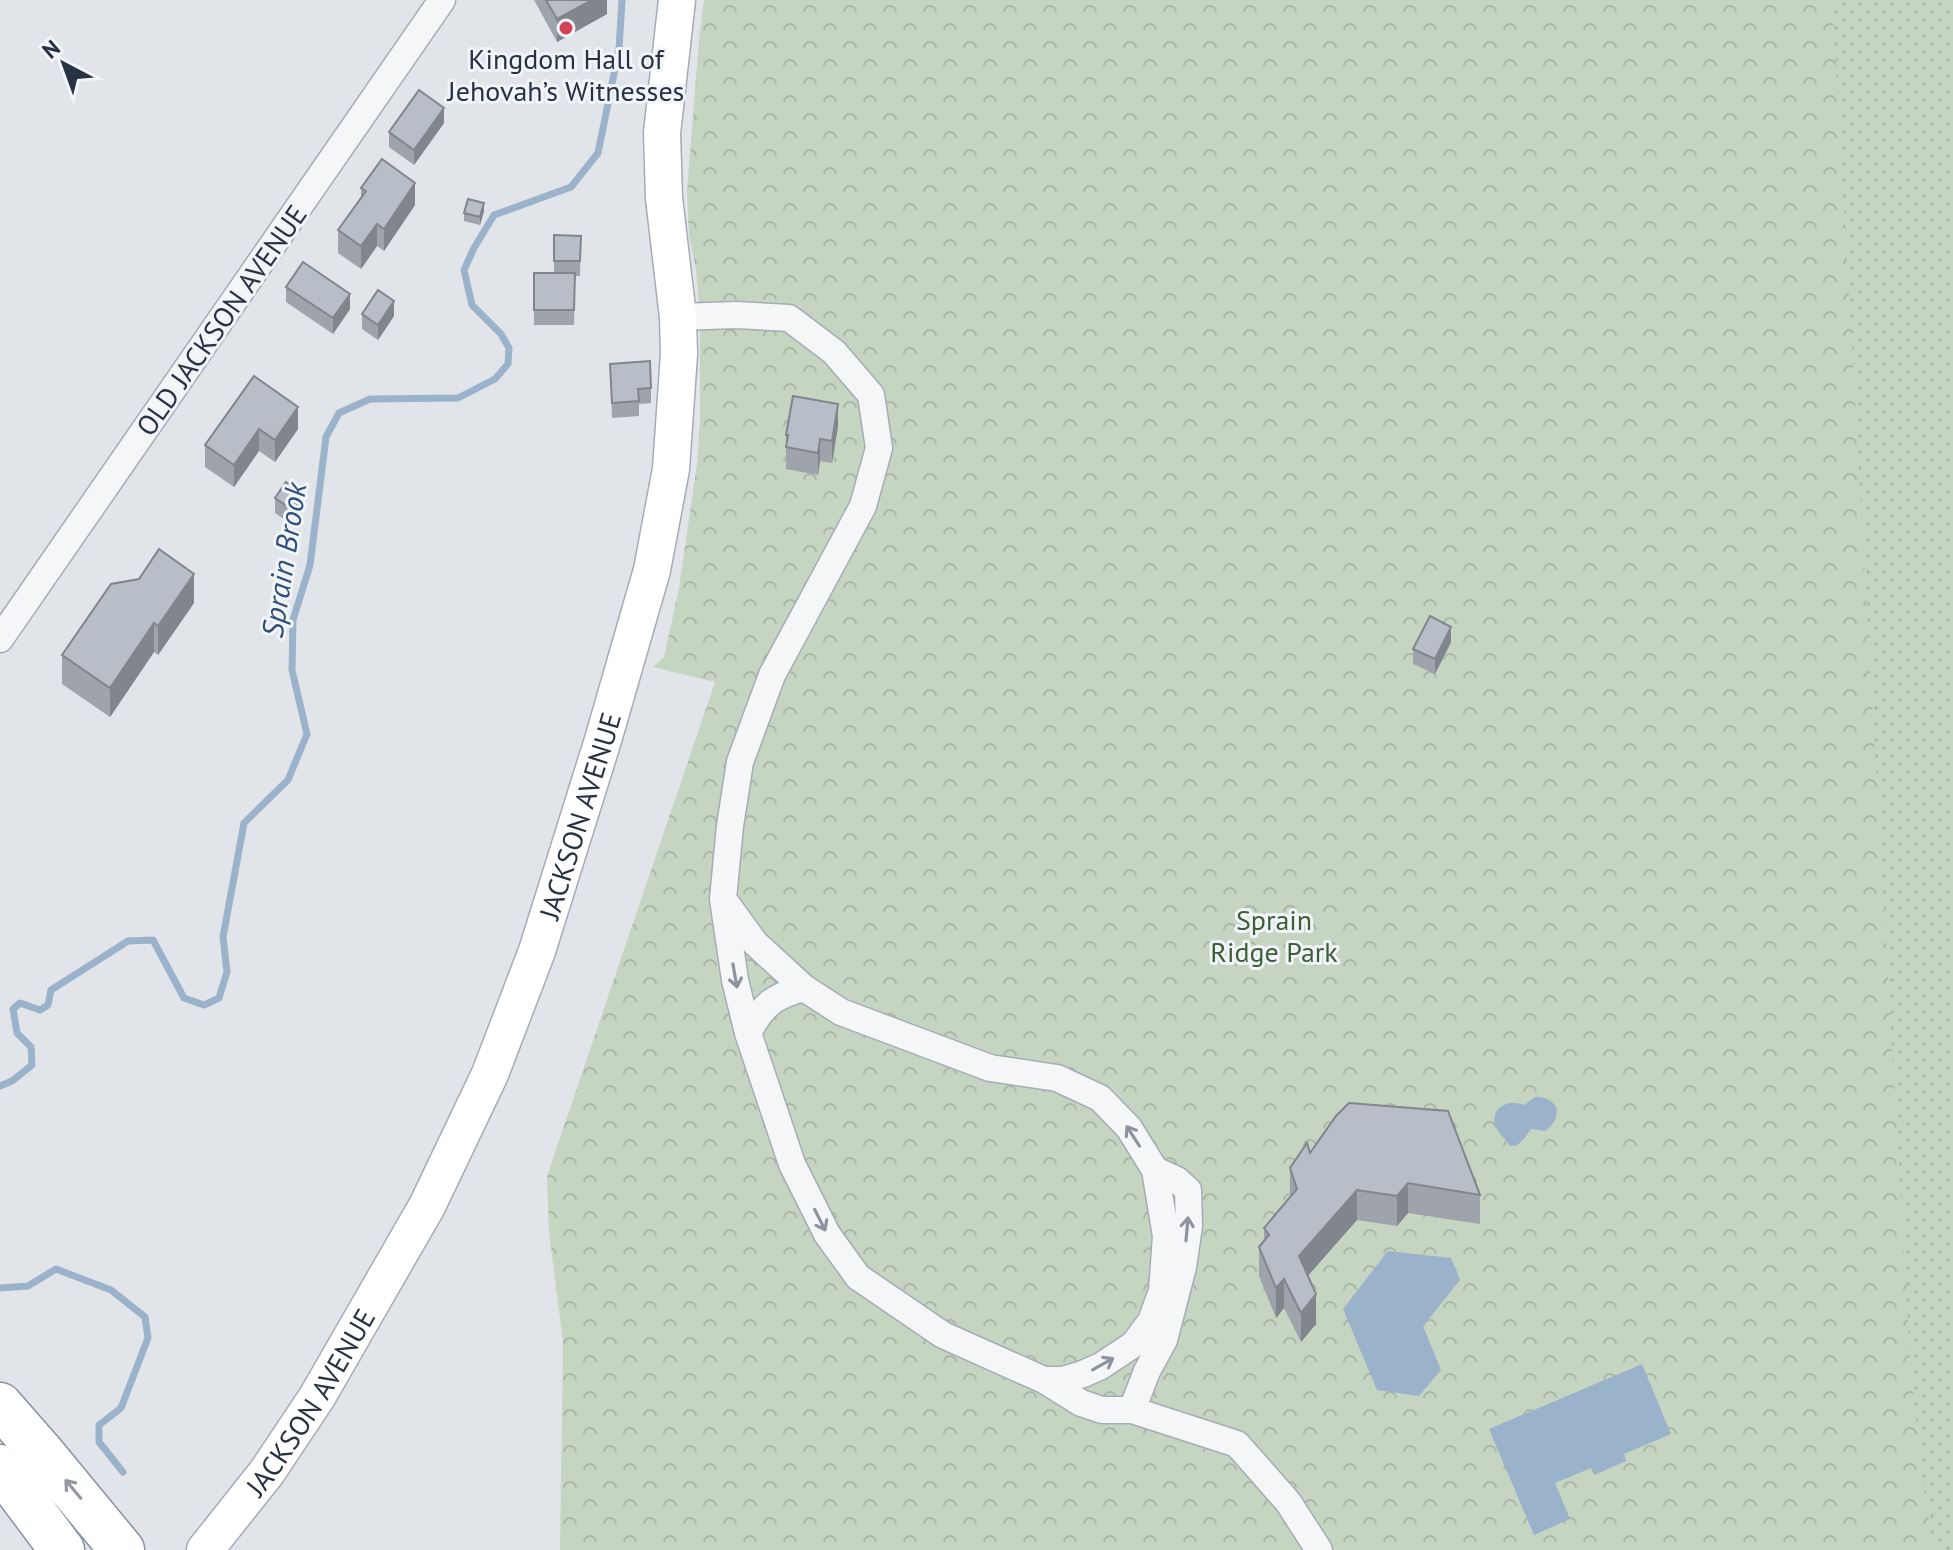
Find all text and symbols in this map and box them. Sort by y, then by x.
marker: Kingdom Hall of Jehovah’s Witnesses [557,19,575,37]
north arrow [24,24,104,104]
text: N [36,34,66,64]
place label: Kingdom Hall of Jehovah’s Witnesses [447,40,684,109]
street label: OLD JACKSON AVENUE [127,197,315,443]
water label: Sprain Brook [252,478,315,640]
street label: JACKSON AVENUE [529,708,629,924]
park label: Sprain Ridge Park [1210,901,1338,970]
one-way arrow [728,962,743,988]
one-way arrow [1125,1126,1142,1148]
one-way arrow [813,1208,828,1232]
one-way arrow [1180,1216,1195,1243]
street label: JACKSON AVENUE [236,1302,383,1504]
one-way arrow [1091,1356,1114,1372]
one-way arrow [64,1479,82,1500]

